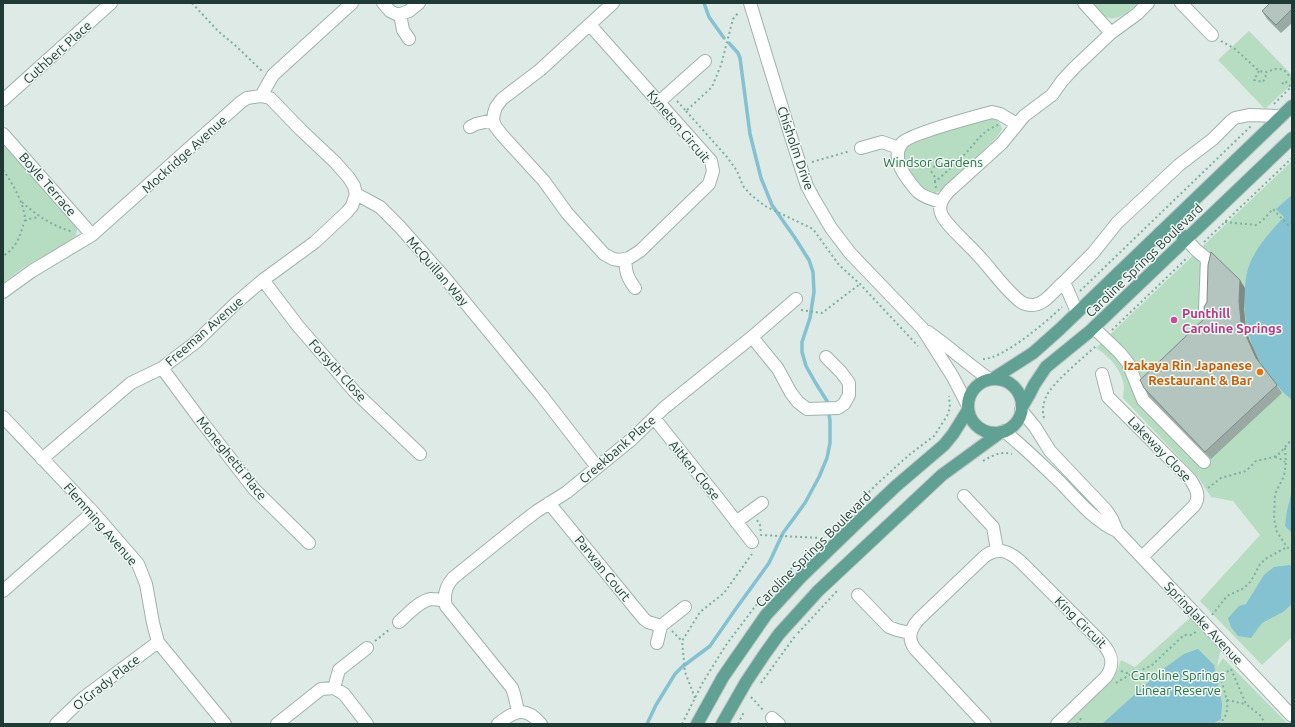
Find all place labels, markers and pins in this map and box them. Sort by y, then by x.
place label: Punthill Caroline Springs [1182,306,1282,335]
marker: Punthill Caroline Springs [1169,315,1179,325]
place label: Izakaya Rin Japanese Restaurant & Bar [1124,358,1253,387]
marker: Izakaya Rin Japanese Restaurant & Bar [1255,367,1265,377]

